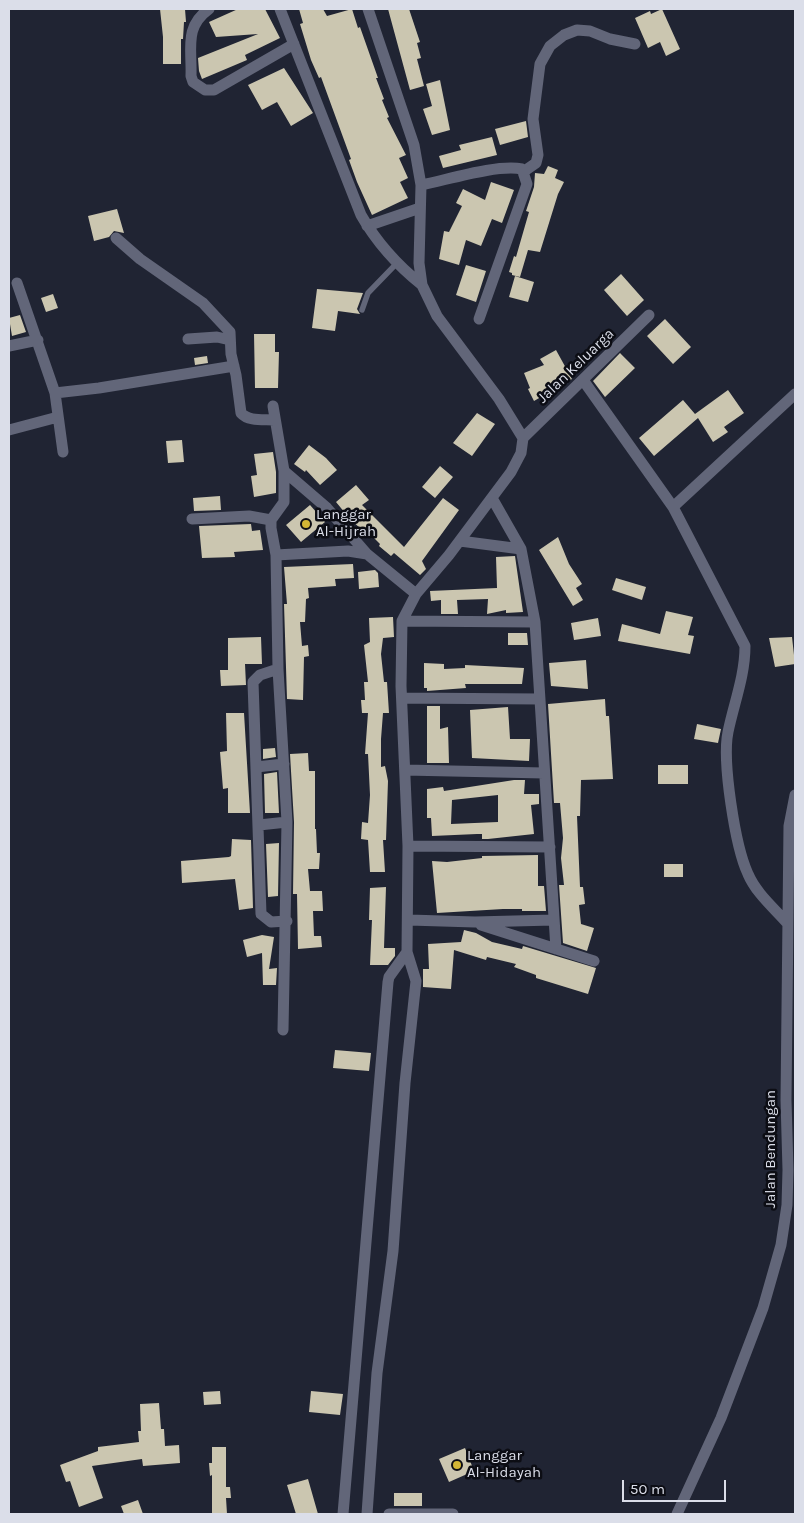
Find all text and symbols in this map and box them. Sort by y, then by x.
street label: Jalan Keluarga [534,325,618,407]
place label: Langgar Al-Hijrah [316,506,376,541]
marker: Langgar Al-Hijrah [300,518,312,530]
street label: Jalan Bendungan [762,1090,780,1208]
place label: Langgar Al-Hidayah [467,1447,541,1482]
marker: Langgar Al-Hidayah [451,1459,463,1471]
scale bar [624,1470,728,1502]
text: 50 m [630,1480,665,1498]

